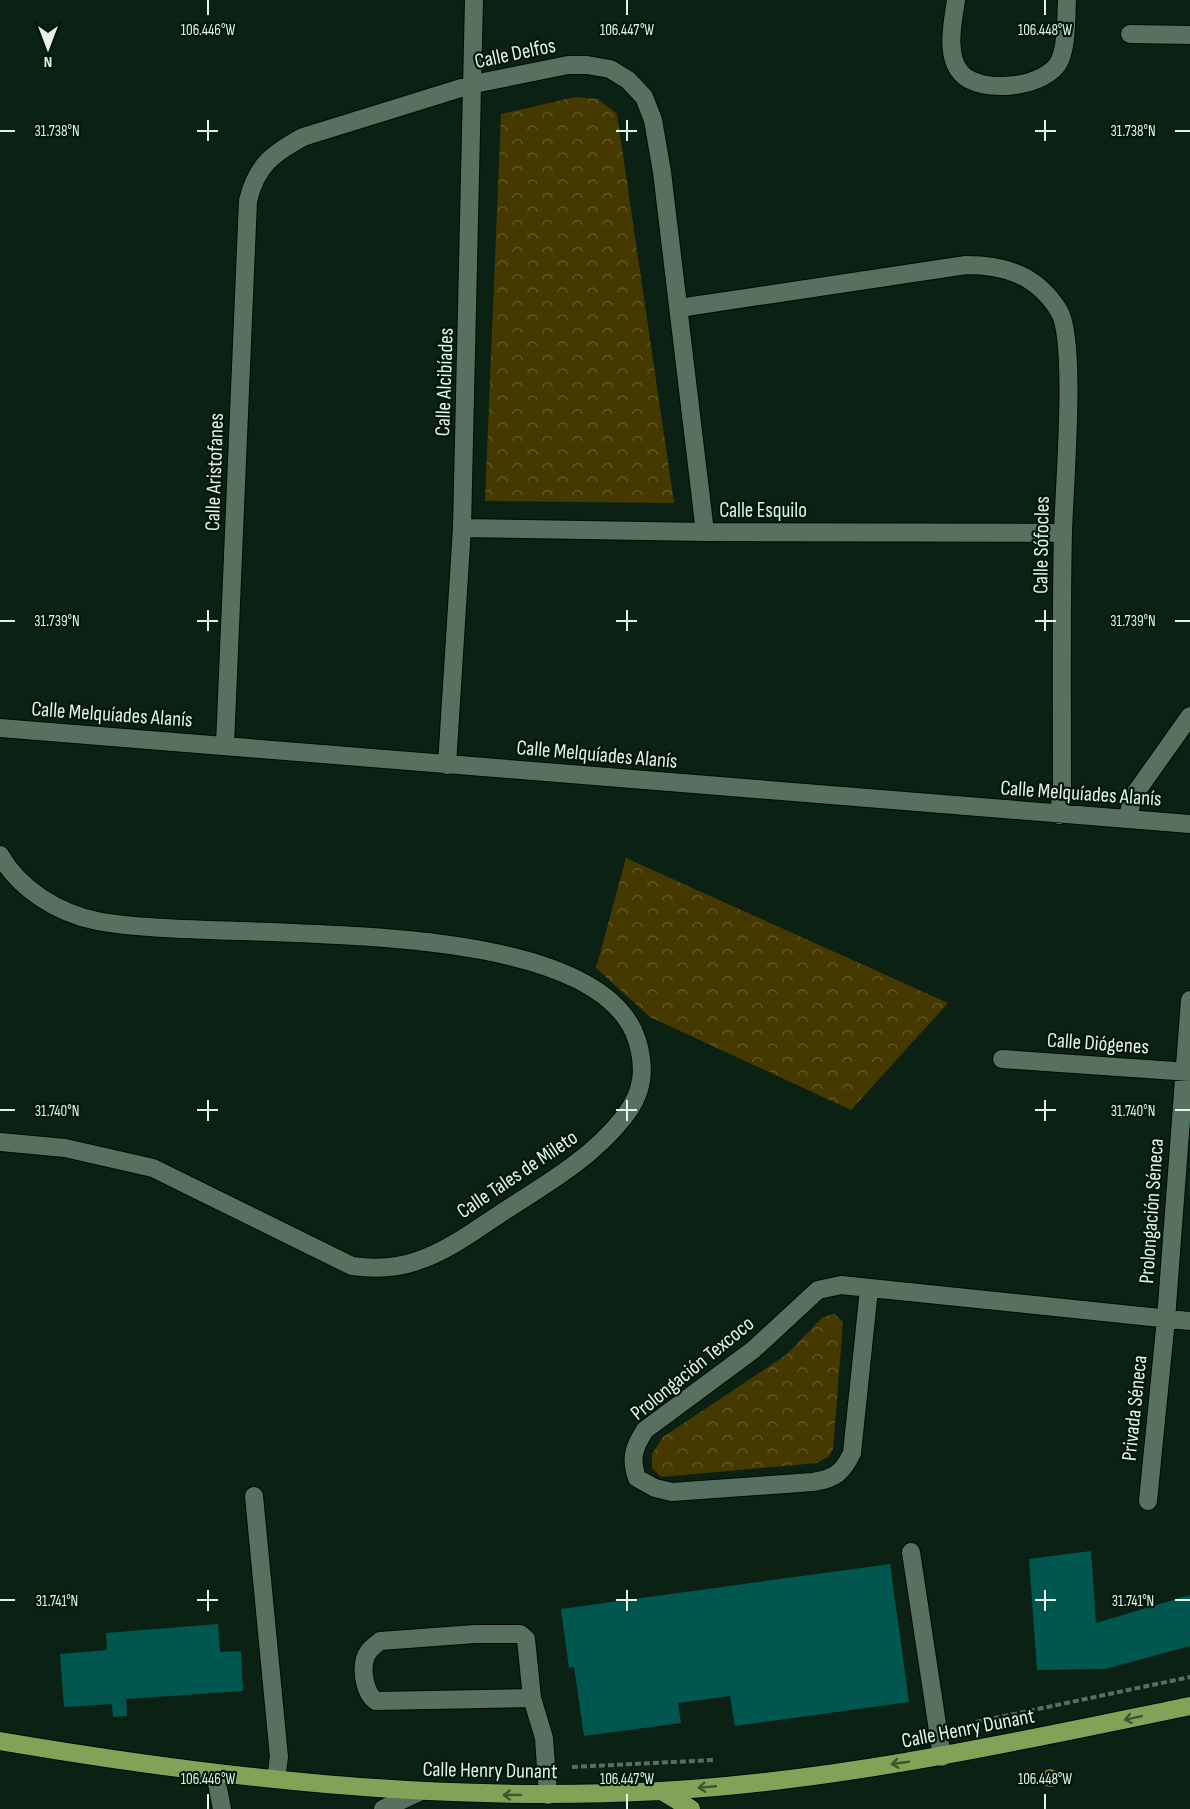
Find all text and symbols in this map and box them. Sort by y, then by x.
north arrow [18,18,78,78]
text: 106.446°W [181,21,235,40]
text: 106.447°W [600,21,654,40]
text: 106.448°W [1018,21,1072,40]
street label: Calle Delfos [472,33,558,74]
text: N [44,52,52,71]
text: 31.738°N [34,122,80,141]
text: 31.738°N [1110,122,1156,141]
street label: Calle Alcibíades [430,327,459,437]
street label: Calle Aristofanes [200,413,229,531]
street label: Calle Sófocles [1028,496,1055,594]
street label: Calle Esquilo [719,498,807,523]
text: 31.739°N [34,612,80,631]
text: 31.739°N [1110,612,1156,631]
street label: Calle Melquíades Alanís [30,696,193,733]
street label: Calle Melquíades Alanís [515,735,679,774]
street label: Calle Melquíades Alanís [999,775,1162,812]
street label: Calle Diógenes [1046,1027,1150,1060]
text: 31.740°N [35,1102,79,1121]
text: 31.740°N [1111,1102,1155,1121]
street label: Calle Tales de Mileto [452,1125,582,1224]
street label: Prolongación Séneca [1134,1138,1169,1284]
street label: Prolongación Texcoco [626,1311,759,1426]
street label: Privada Séneca [1117,1354,1152,1462]
text: 31.741°N [36,1592,78,1611]
text: 31.741°N [1112,1592,1154,1611]
street label: Calle Henry Dunant [899,1703,1037,1754]
one-way arrow [1123,1713,1143,1724]
street label: Calle Henry Dunant [422,1757,558,1784]
one-way arrow [891,1758,911,1769]
text: 106.446°W [181,1770,235,1789]
text: 106.447°W [600,1770,654,1789]
text: 106.448°W [1018,1770,1072,1789]
one-way arrow [697,1782,717,1793]
one-way arrow [502,1789,522,1801]

